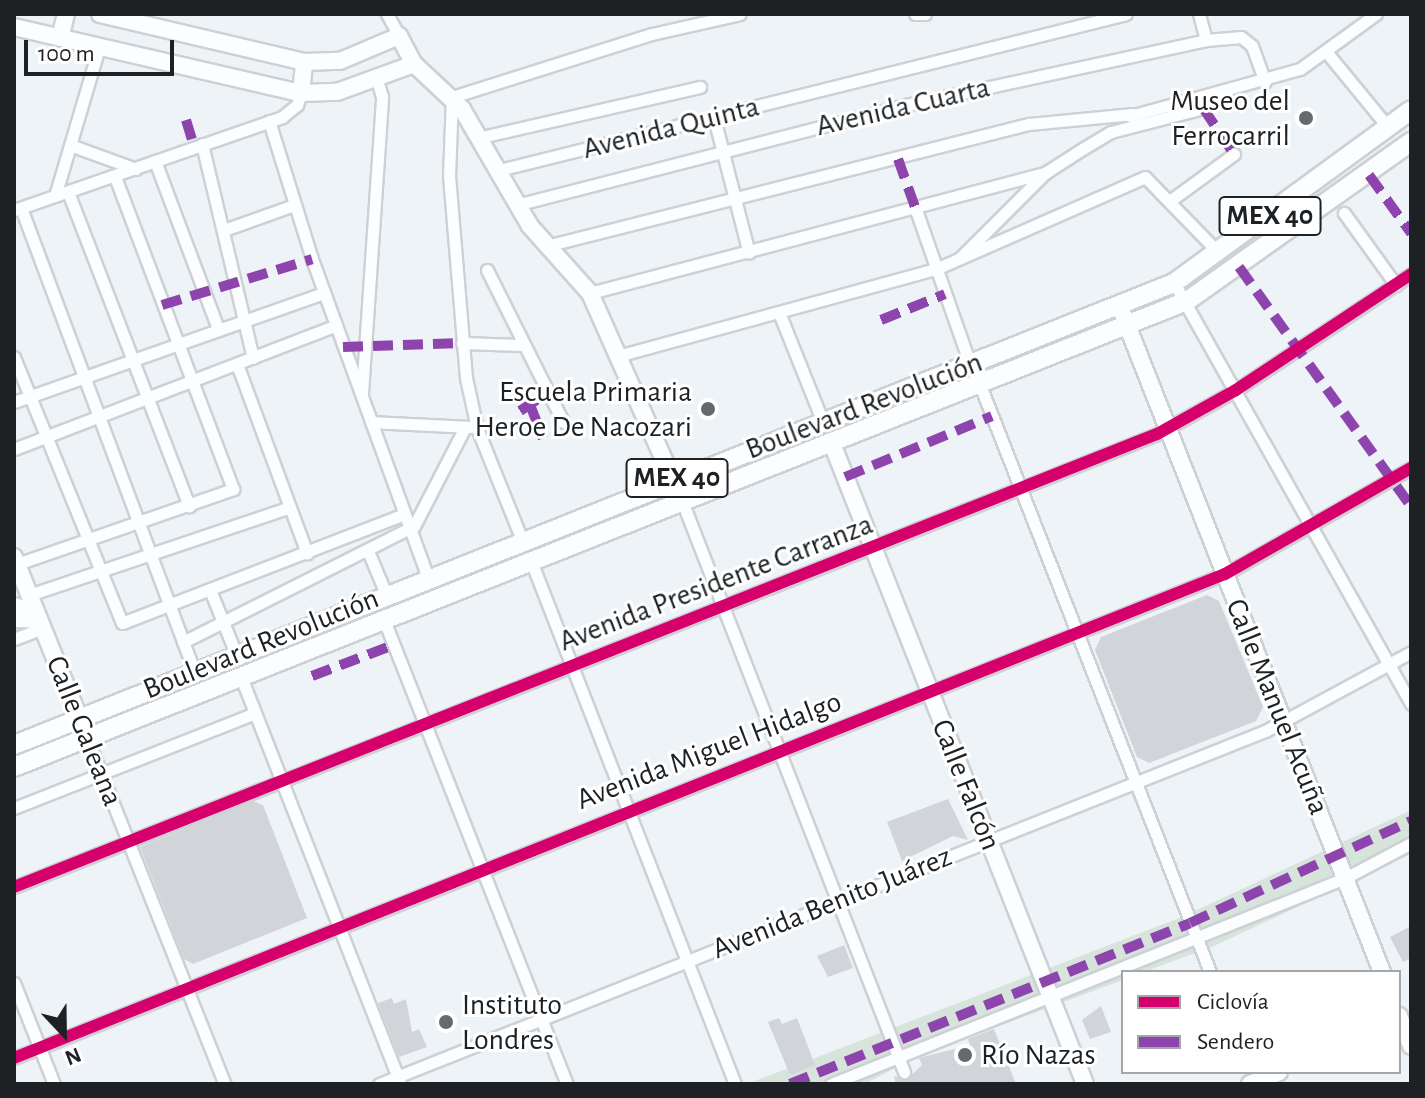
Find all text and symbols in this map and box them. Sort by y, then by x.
scale bar [28,24,178,74]
text: 100 m [38,42,95,66]
street label: Avenida Cuarta [813,70,993,144]
place label: Museo del Ferrocarril [1170,83,1290,154]
street label: Avenida Quinta [579,89,763,167]
marker: Museo del Ferrocarril [1297,109,1315,127]
road number: MEX 40 [1218,192,1322,240]
street label: Boulevard Revolución [740,344,988,468]
place label: Escuela Primaria Heroe De Nacozari [474,374,692,444]
marker: Escuela Primaria Heroe De Nacozari [699,400,717,418]
road number: MEX 40 [625,454,729,502]
street label: Avenida Presidente Carranza [554,506,878,660]
street label: Boulevard Revolución [138,580,384,708]
street label: Calle Manuel Acuña [1217,594,1337,820]
street label: Calle Galeana [38,651,130,811]
street label: Avenida Miguel Hidalgo [571,684,847,818]
street label: Calle Falcón [923,714,1009,856]
street label: Avenida Benito Juárez [707,839,957,967]
legend [1121,970,1401,1074]
place label: Instituto Londres [462,987,562,1058]
text: Ciclovía [1197,990,1269,1014]
north arrow [24,994,104,1074]
marker: Instituto Londres [437,1013,455,1031]
text: Sendero [1197,1030,1274,1054]
place label: Río Nazas [981,1037,1096,1073]
text: N [62,1043,84,1069]
marker: Río Nazas [956,1046,974,1064]

